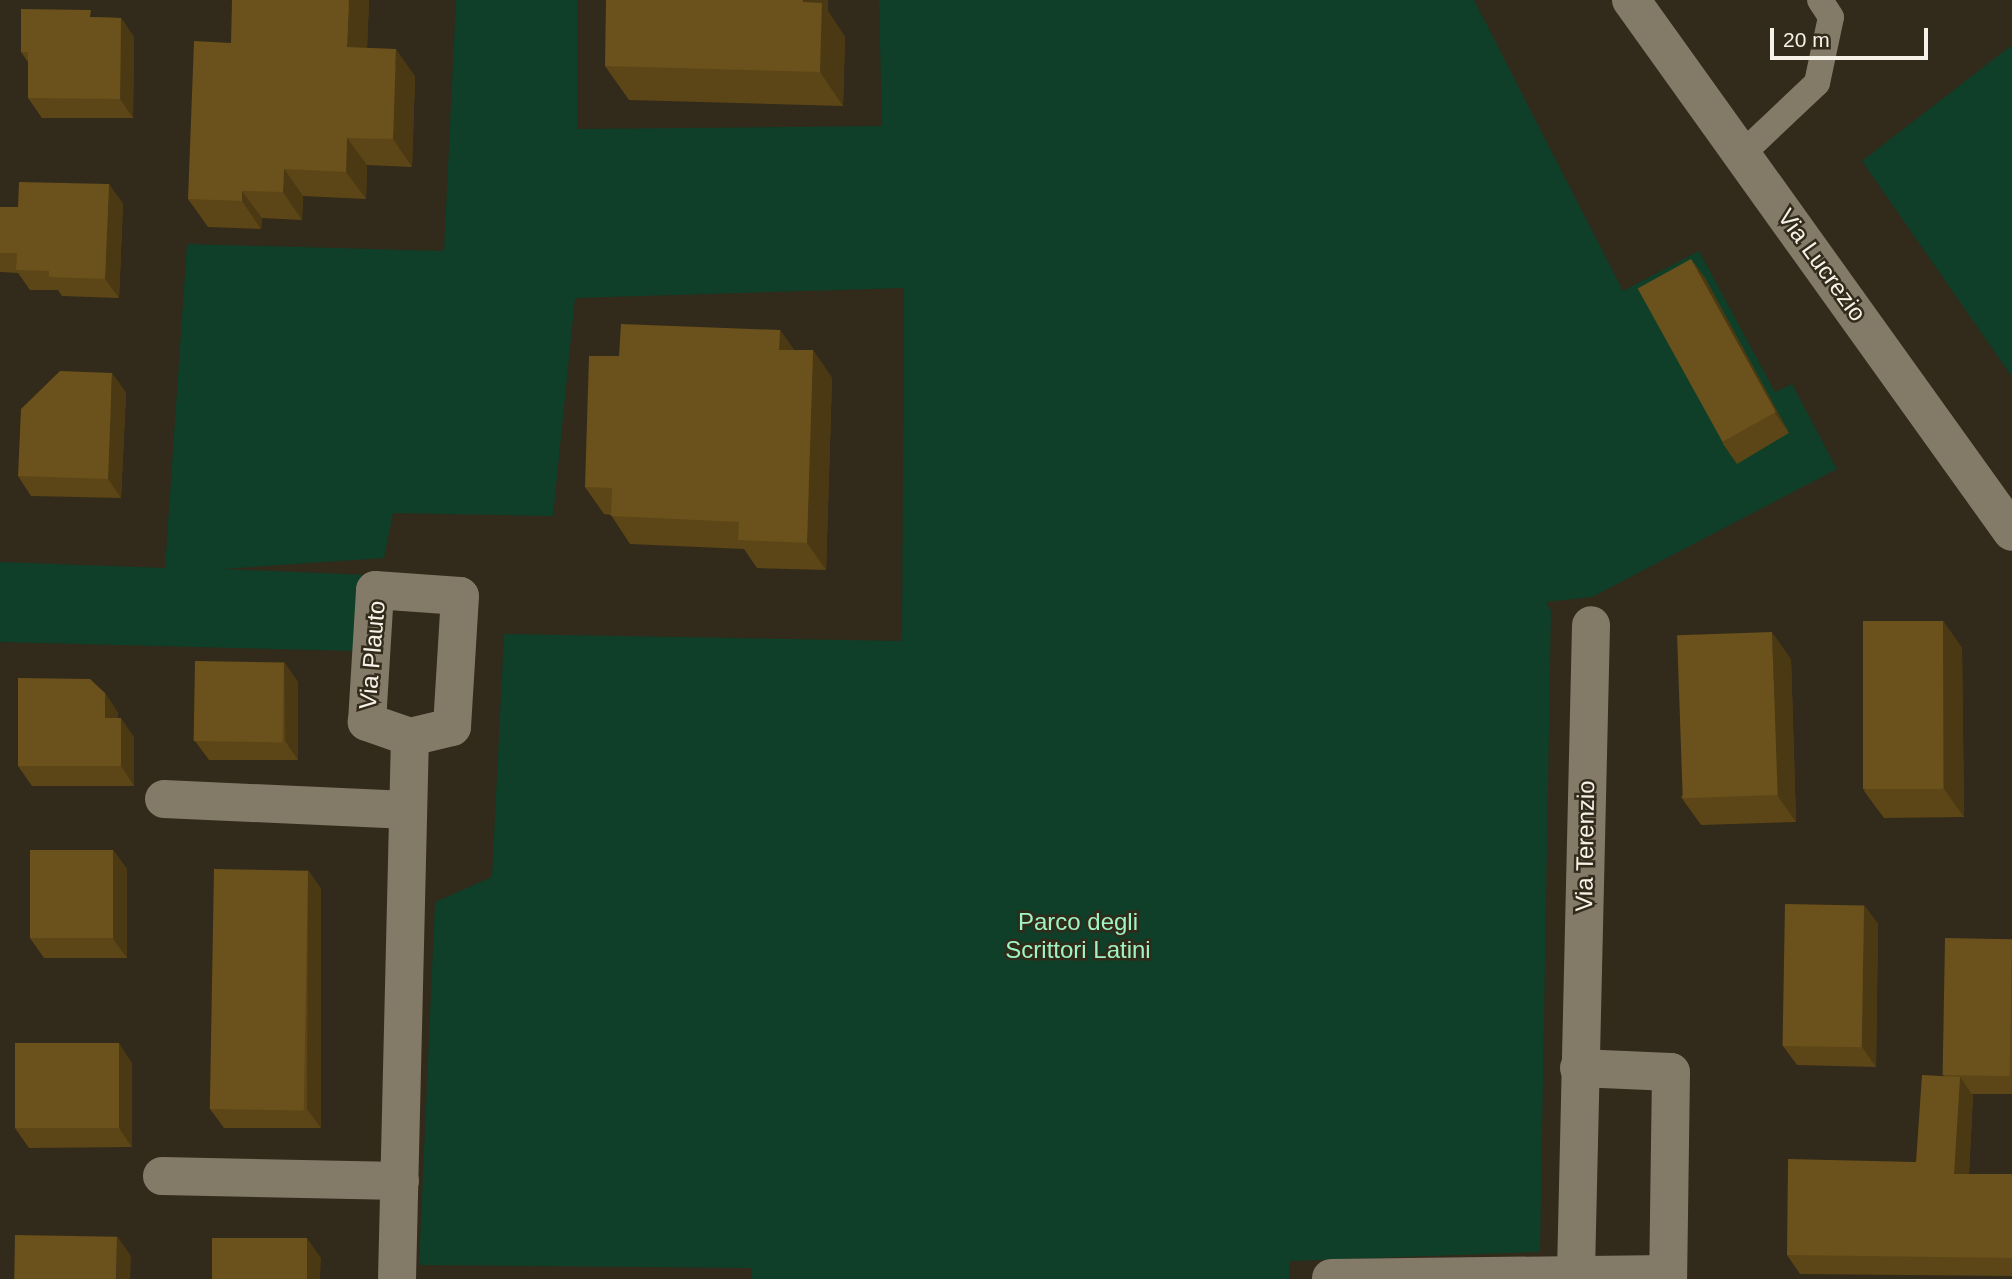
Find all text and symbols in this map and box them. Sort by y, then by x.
scale bar [1774,14,1932,58]
text: 20 m [1783,28,1830,51]
street label: Via Lucrezio [1772,203,1872,327]
street label: Via Plauto [353,599,391,711]
street label: Via Terenzio [1569,780,1601,912]
park label: Parco degli Scrittori Latini [1005,908,1151,964]

